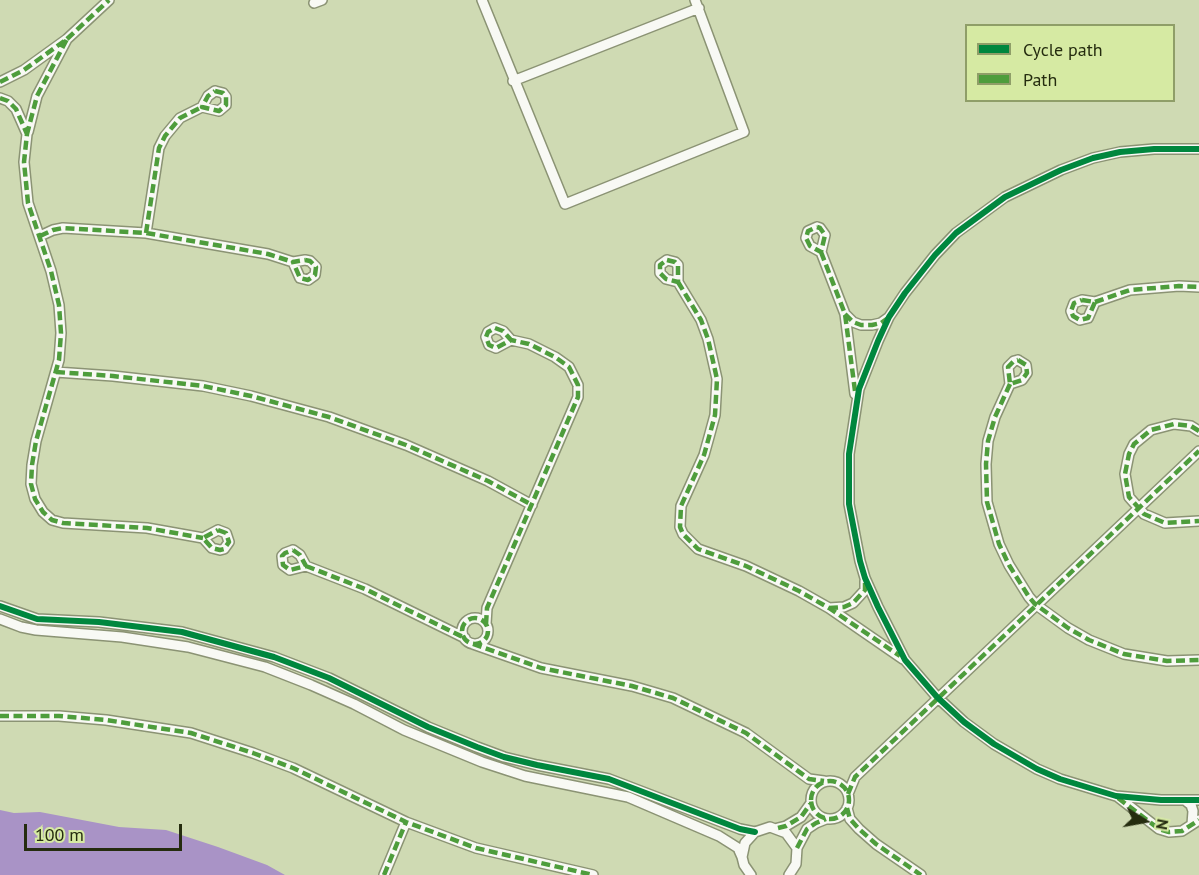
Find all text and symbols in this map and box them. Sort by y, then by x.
legend [965,24,1175,102]
text: Cycle path [1023,38,1103,61]
text: Path [1023,68,1057,91]
north arrow [1115,791,1175,851]
scale bar [27,812,184,850]
text: N [1152,817,1173,831]
text: 100 m [35,823,84,846]

